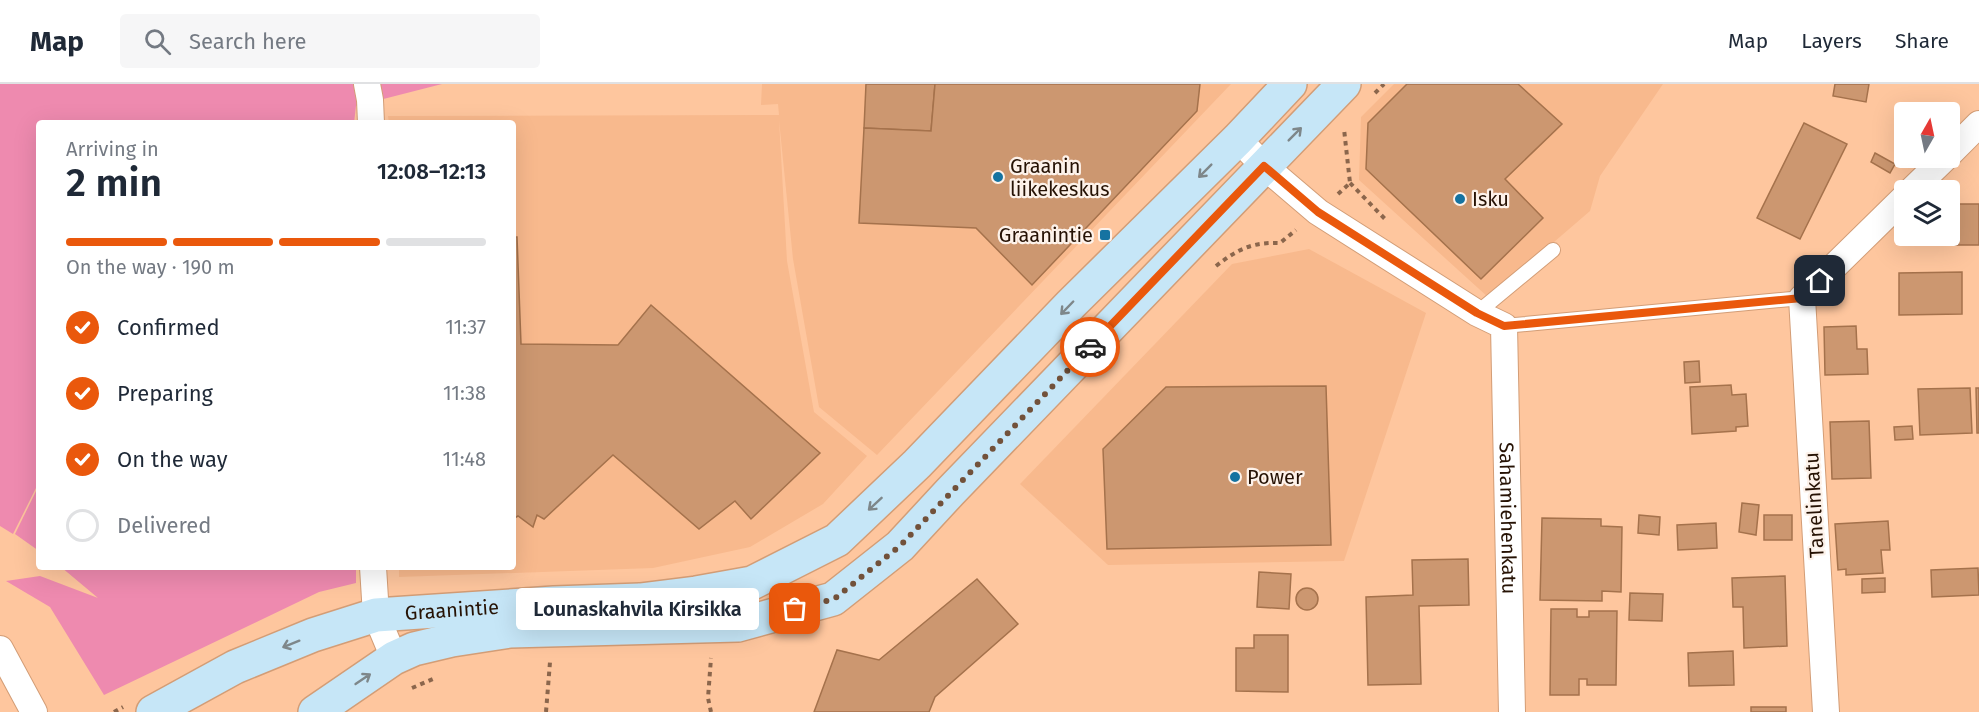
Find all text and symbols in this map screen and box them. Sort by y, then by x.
search box [120,14,540,68]
text: Map [30,25,84,58]
icon: search [141,25,174,58]
text: Search here [189,28,307,55]
text: Map [1728,28,1768,54]
text: Layers [1801,28,1862,54]
text: Share [1895,28,1949,54]
north arrow [1894,102,1960,168]
map controls [1894,102,1960,246]
one-way arrow [1288,126,1303,141]
text: Arriving in [66,137,159,161]
place label: Graanin liikekeskus [1010,154,1109,201]
text: 12:08–12:13 [377,158,486,185]
text: 2 min [66,160,162,206]
one-way arrow [1198,164,1213,179]
marker: Graanin liikekeskus [991,170,1005,184]
button: layers [1894,180,1960,246]
place label: Isku [1472,187,1509,211]
marker: Isku [1453,192,1467,206]
place label: Graanintie [999,223,1093,247]
marker: Graanintie [1098,228,1112,242]
text: On the way · 190 m [66,255,235,279]
pin [1794,255,1845,306]
icon: home [1803,264,1836,297]
one-way arrow [1060,301,1074,316]
icon: check [66,311,99,344]
text: Confirmed [117,314,220,341]
text: 11:37 [445,315,486,339]
courier [1060,317,1120,377]
icon: car [1074,331,1107,364]
icon: check [66,377,99,410]
text: Preparing [117,380,213,407]
text: 11:38 [443,381,486,405]
street label: Sahamiehenkatu [1494,442,1522,595]
icon: check [66,443,99,476]
text: On the way [117,446,228,473]
text: 11:48 [443,447,486,471]
street label: Tanelinkatu [1799,452,1829,558]
place label: Power [1247,465,1303,489]
marker: Power [1228,470,1242,484]
one-way arrow [867,497,882,512]
text: Delivered [117,512,212,539]
pin [769,583,820,634]
callout: Lounaskahvila Kirsikka [516,588,759,630]
icon: bag [778,592,811,625]
street label: Graanintie [404,595,500,625]
text: Lounaskahvila Kirsikka [533,597,742,621]
one-way arrow [282,639,301,650]
one-way arrow [354,673,371,685]

